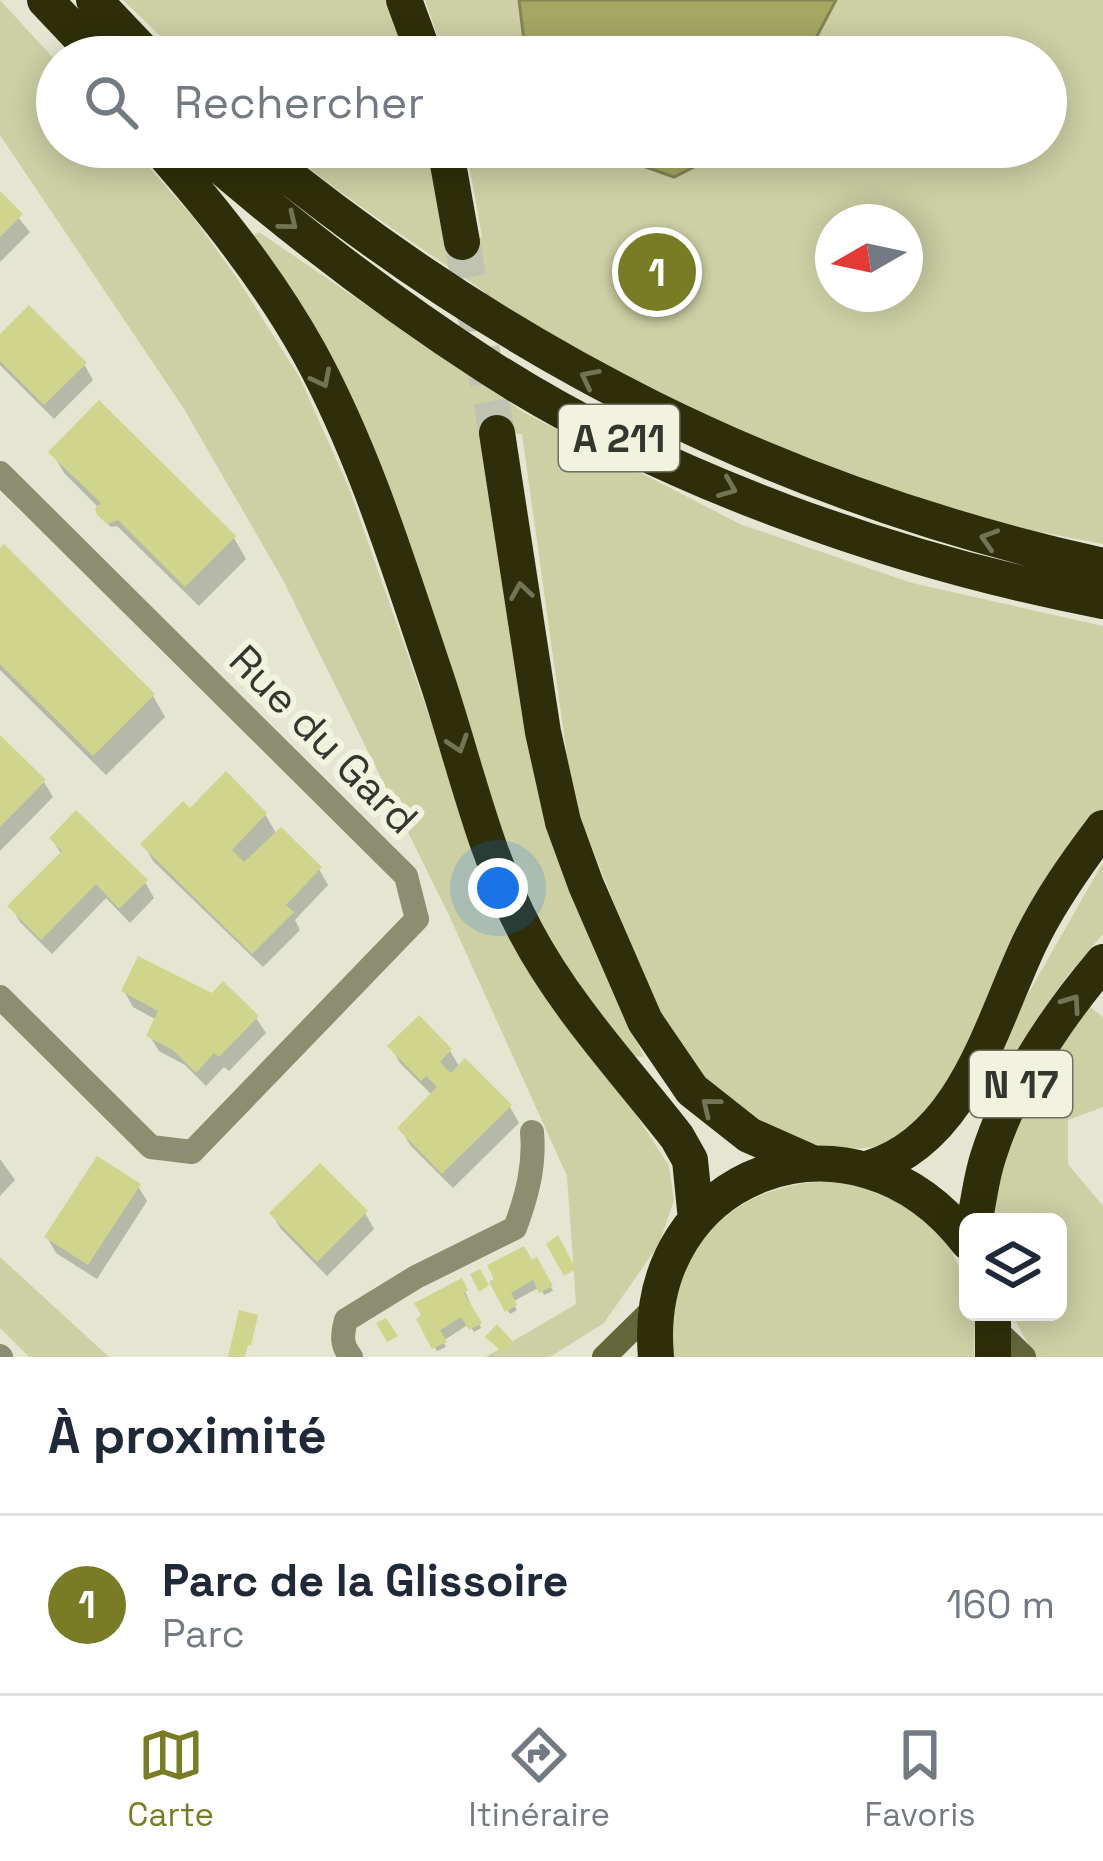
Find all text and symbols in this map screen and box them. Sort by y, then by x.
search box [36,36,1067,168]
icon: search [78,69,144,135]
text: Rechercher [174,74,424,131]
north arrow [815,204,923,312]
one-way arrow [275,207,297,229]
pin: 1 [618,227,696,317]
one-way arrow [308,367,332,388]
one-way arrow [581,369,602,392]
road number: A 211 [559,405,679,471]
one-way arrow [717,474,738,498]
one-way arrow [979,528,1000,553]
one-way arrow [509,582,535,601]
street label: Rue du Gard [218,634,429,845]
one-way arrow [443,733,468,754]
your location [468,858,528,918]
one-way arrow [1058,994,1080,1016]
road number: N 17 [970,1051,1072,1117]
one-way arrow [702,1098,724,1120]
map controls [959,1213,1067,1321]
button: layers [959,1213,1067,1321]
text: À proximité [48,1403,327,1468]
text: Parc de la Glissoire [162,1552,568,1609]
text: 1 [78,1580,96,1629]
text: 160 m [946,1580,1055,1629]
text: Parc [162,1609,245,1658]
tab: Carte [127,1722,214,1836]
tab: Itinéraire [469,1722,610,1836]
tab: Favoris [865,1722,976,1836]

